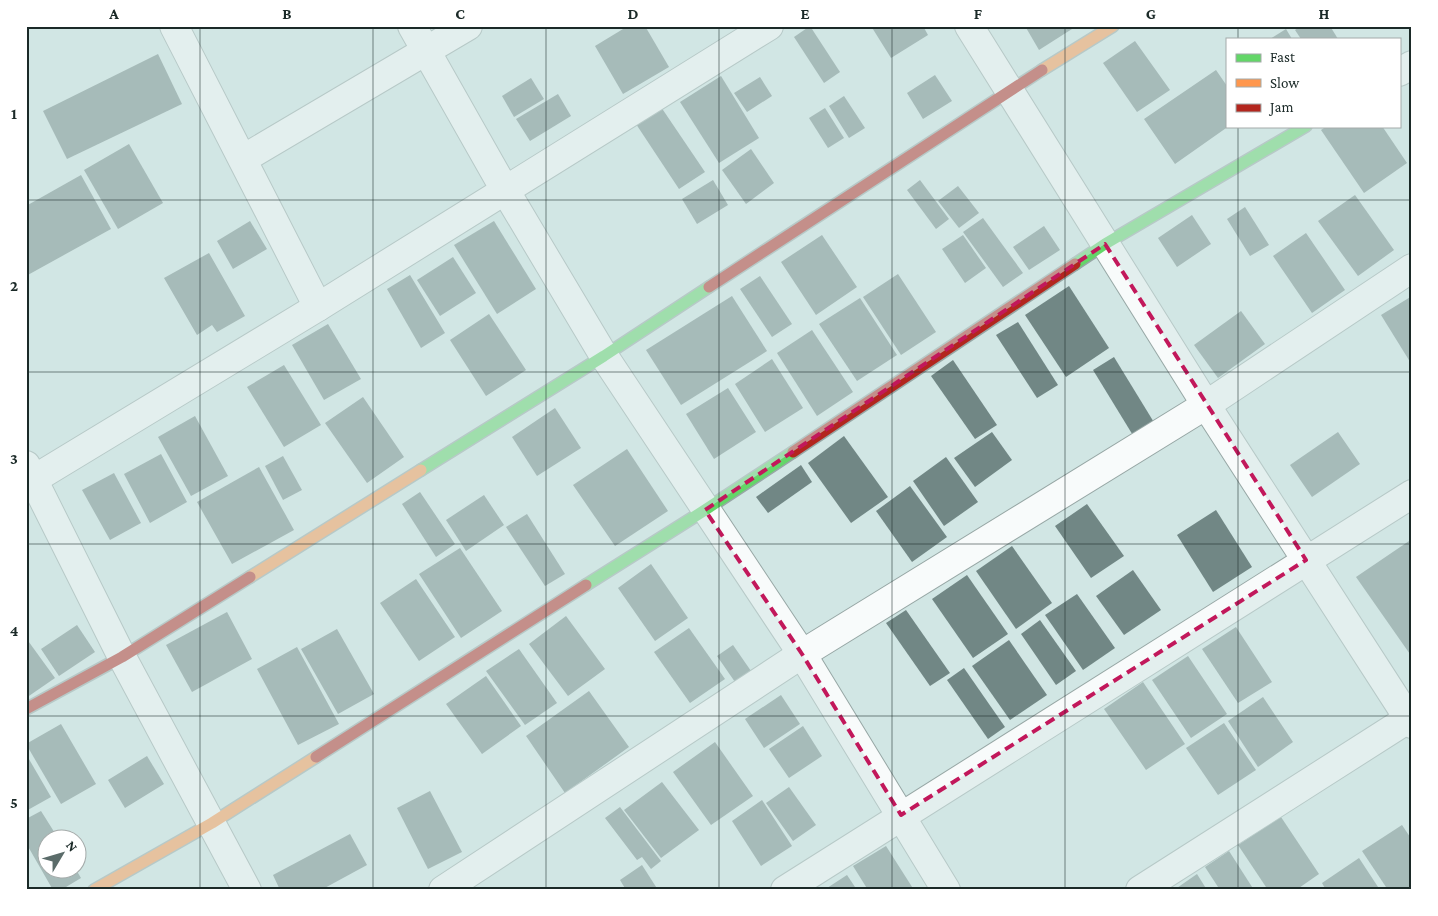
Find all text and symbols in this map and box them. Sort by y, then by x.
text: A [108,5,119,22]
text: B [282,5,292,22]
text: C [455,5,465,22]
text: D [627,5,639,22]
text: E [800,5,810,22]
text: F [974,5,983,22]
text: G [1146,5,1156,22]
text: H [1319,5,1330,22]
legend [1226,38,1400,128]
text: Fast [1270,49,1296,65]
text: Slow [1270,75,1300,91]
text: Jam [1268,99,1293,116]
text: 1 [11,105,17,122]
text: 2 [10,277,18,294]
text: 3 [10,450,18,467]
text: 4 [10,622,19,639]
text: 5 [10,794,18,811]
north arrow [38,828,88,878]
text: N [63,837,82,855]

